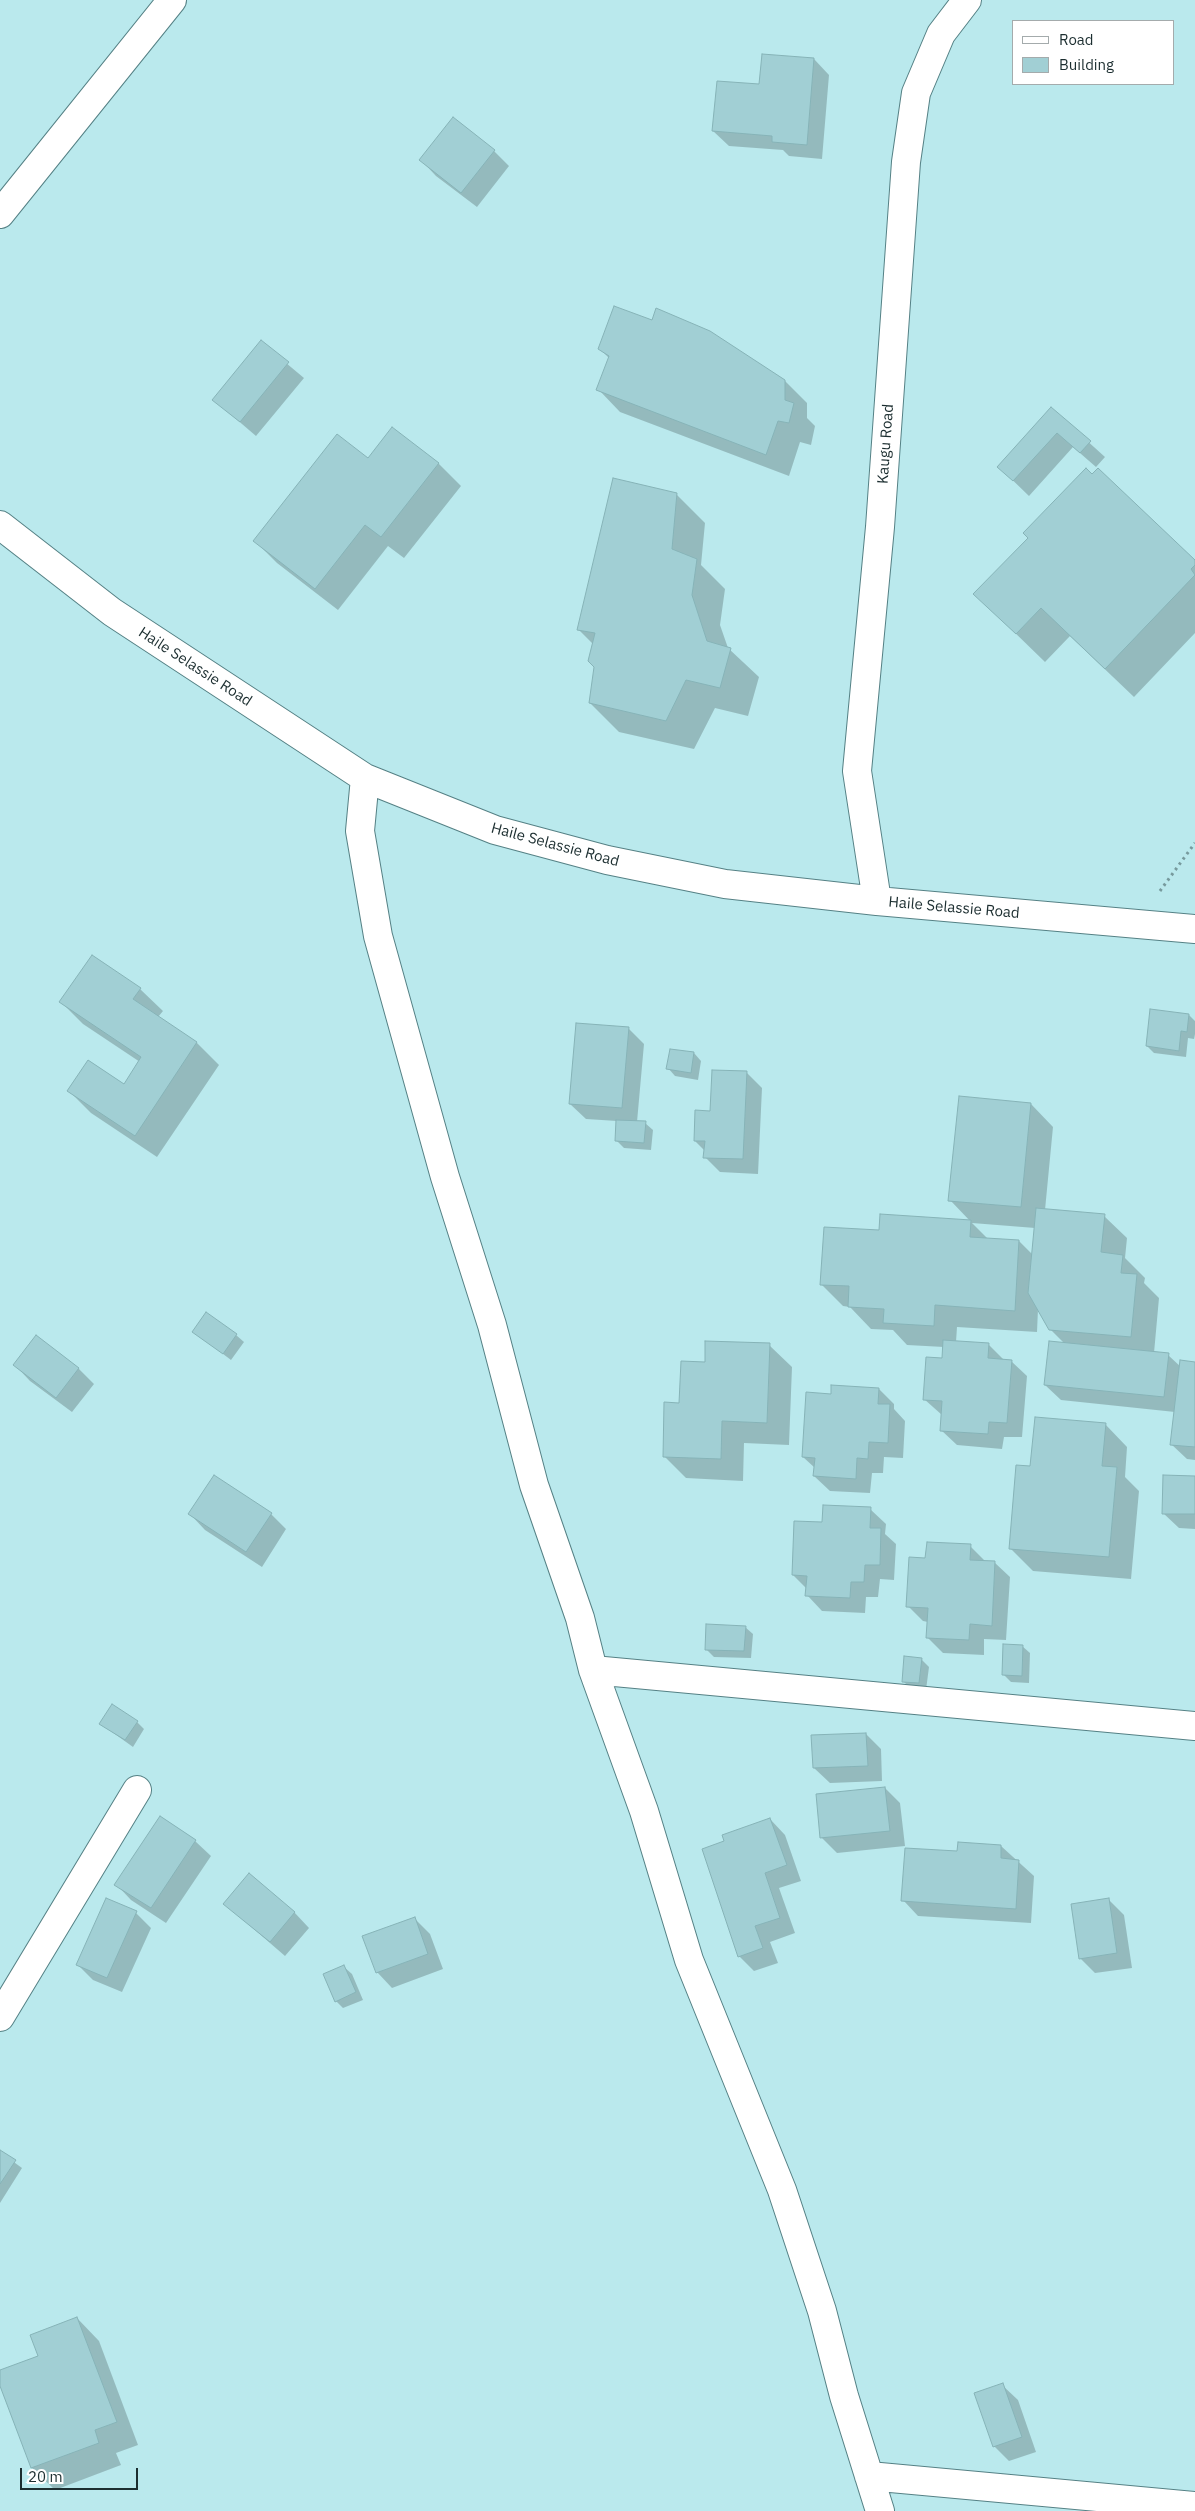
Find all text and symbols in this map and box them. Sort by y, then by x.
legend [1012,20,1175,85]
text: Road [1059,30,1094,49]
text: Building [1059,55,1114,74]
street label: Kaugu Road [874,403,898,485]
street label: Haile Selassie Road [135,624,255,710]
street label: Haile Selassie Road [489,819,621,871]
street label: Haile Selassie Road [888,893,1020,923]
scale bar [22,2458,140,2490]
text: 20 m [28,2467,63,2486]

